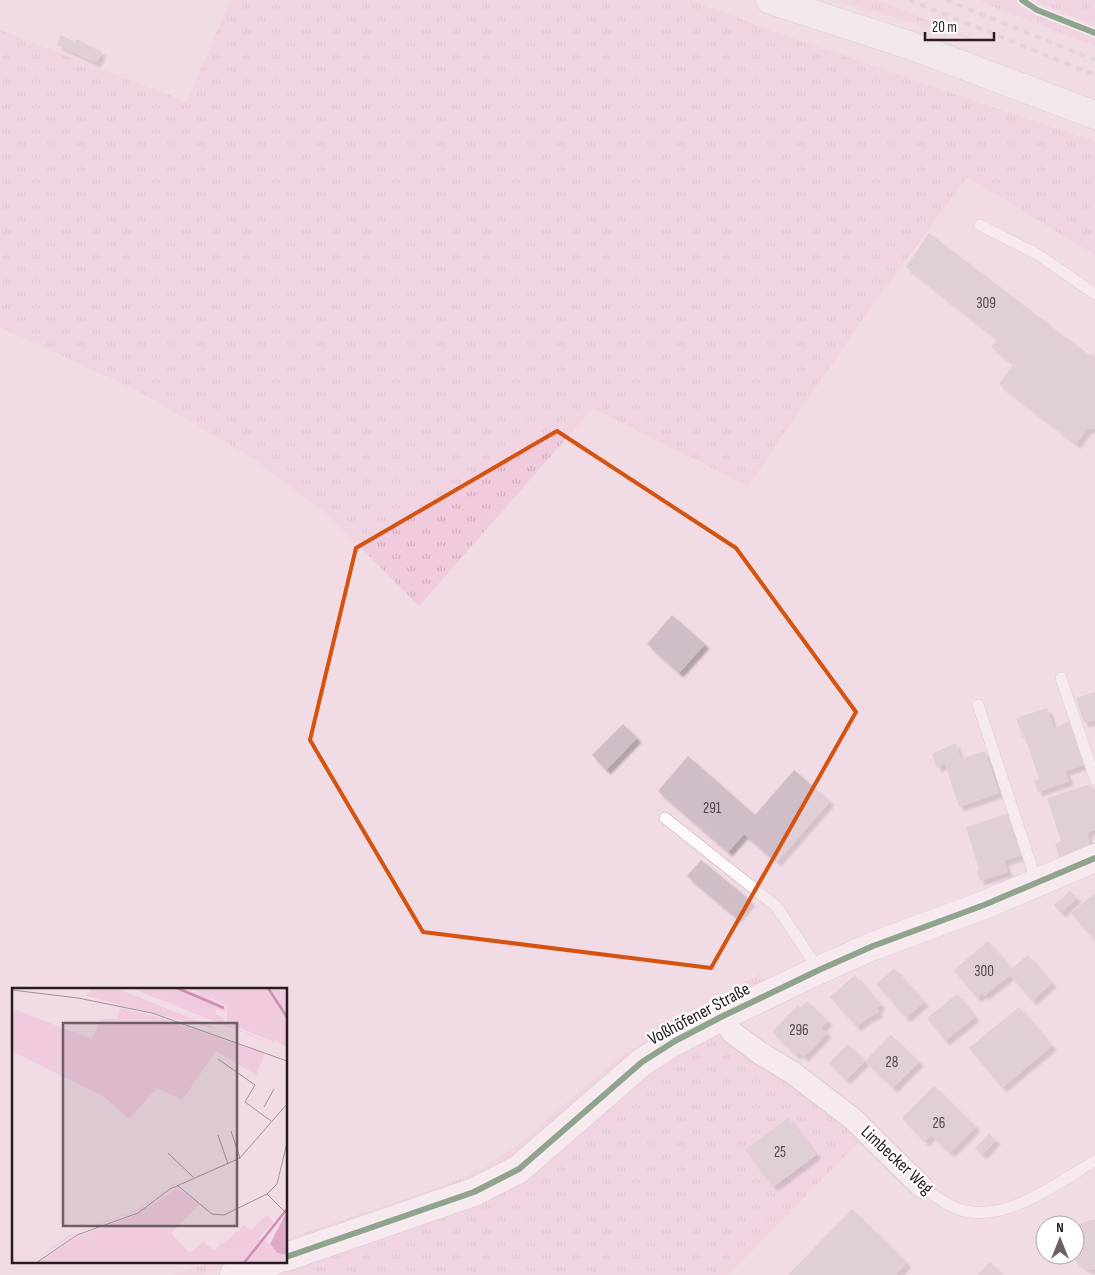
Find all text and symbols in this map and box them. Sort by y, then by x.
scale bar [925,10,994,42]
text: 20 m [932,18,957,37]
house number: 309 [976,294,996,313]
house number: 291 [703,799,722,818]
house number: 300 [974,962,994,981]
street label: Voßhöfener Straße [644,978,754,1050]
inset map [12,988,288,1262]
house number: 296 [789,1021,809,1040]
house number: 28 [886,1053,898,1072]
house number: 26 [933,1114,945,1133]
street label: Limbecker Weg [857,1121,937,1199]
house number: 25 [774,1143,786,1162]
north arrow [1035,1215,1085,1265]
text: N [1056,1219,1064,1236]

